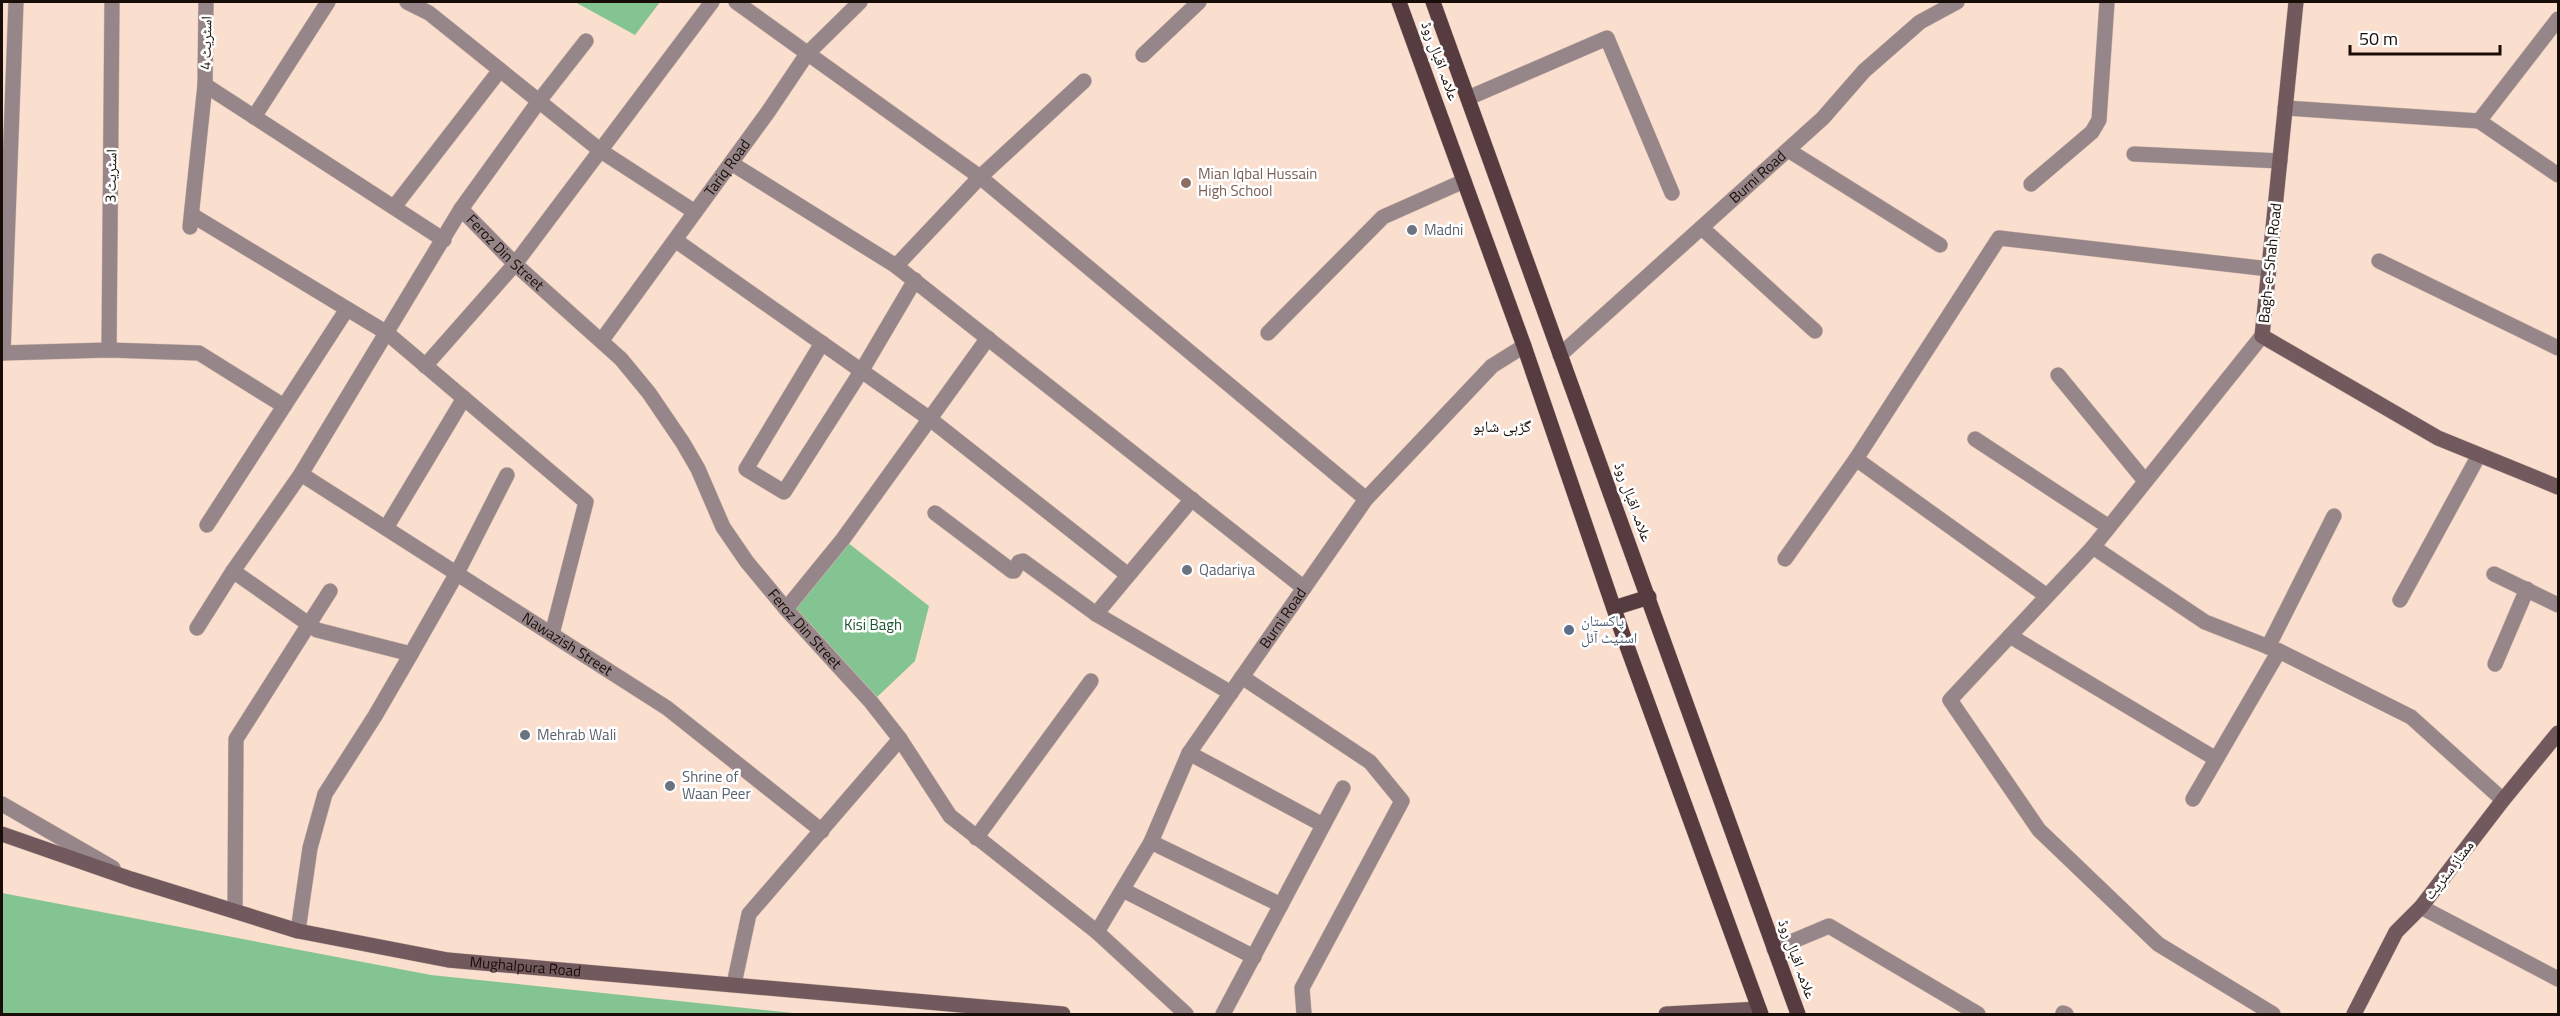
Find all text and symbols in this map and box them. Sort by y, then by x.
street label: اسٹریٹ 4 [194,16,217,70]
street label: علامہ اقبال روڈ [1415,18,1466,104]
scale bar [2350,18,2500,56]
text: 50 m [2359,25,2398,52]
street label: Tariq Road [698,134,756,201]
street label: Burni Road [1724,145,1791,208]
street label: اسٹریٹ 3 [99,149,122,203]
place label: Mian Iqbal Hussain High School [1198,162,1317,202]
marker: Mian Iqbal Hussain High School [1179,176,1193,190]
street label: Bagh-e-Shah Road [2252,202,2287,324]
street label: Feroz Din Street [461,209,550,296]
place label: Madni [1424,218,1463,241]
marker: Madni [1405,223,1419,237]
district label: گڑہی شاہو [1473,414,1532,438]
street label: علامہ اقبال روڈ [1608,459,1659,545]
place label: Qadariya [1199,558,1255,581]
marker: Qadariya [1180,563,1194,577]
street label: Feroz Din Street [763,583,848,675]
street label: Burni Road [1253,583,1312,653]
street label: Nawazish Street [518,606,618,682]
place label: پاکستان اسٹیٹ آئل [1581,609,1637,649]
park label: Kisi Bagh [844,613,902,636]
marker: پاکستان اسٹیٹ آئل [1562,623,1576,637]
place label: Mehrab Wali [537,723,616,746]
marker: Mehrab Wali [518,728,532,742]
place label: Shrine of Waan Peer [682,765,751,805]
marker: Shrine of Waan Peer [663,779,677,793]
street label: ممتاز سٹریٹ [2418,835,2479,904]
street label: علامہ اقبال روڈ [1772,916,1823,1002]
street label: Mughalpura Road [469,950,582,983]

